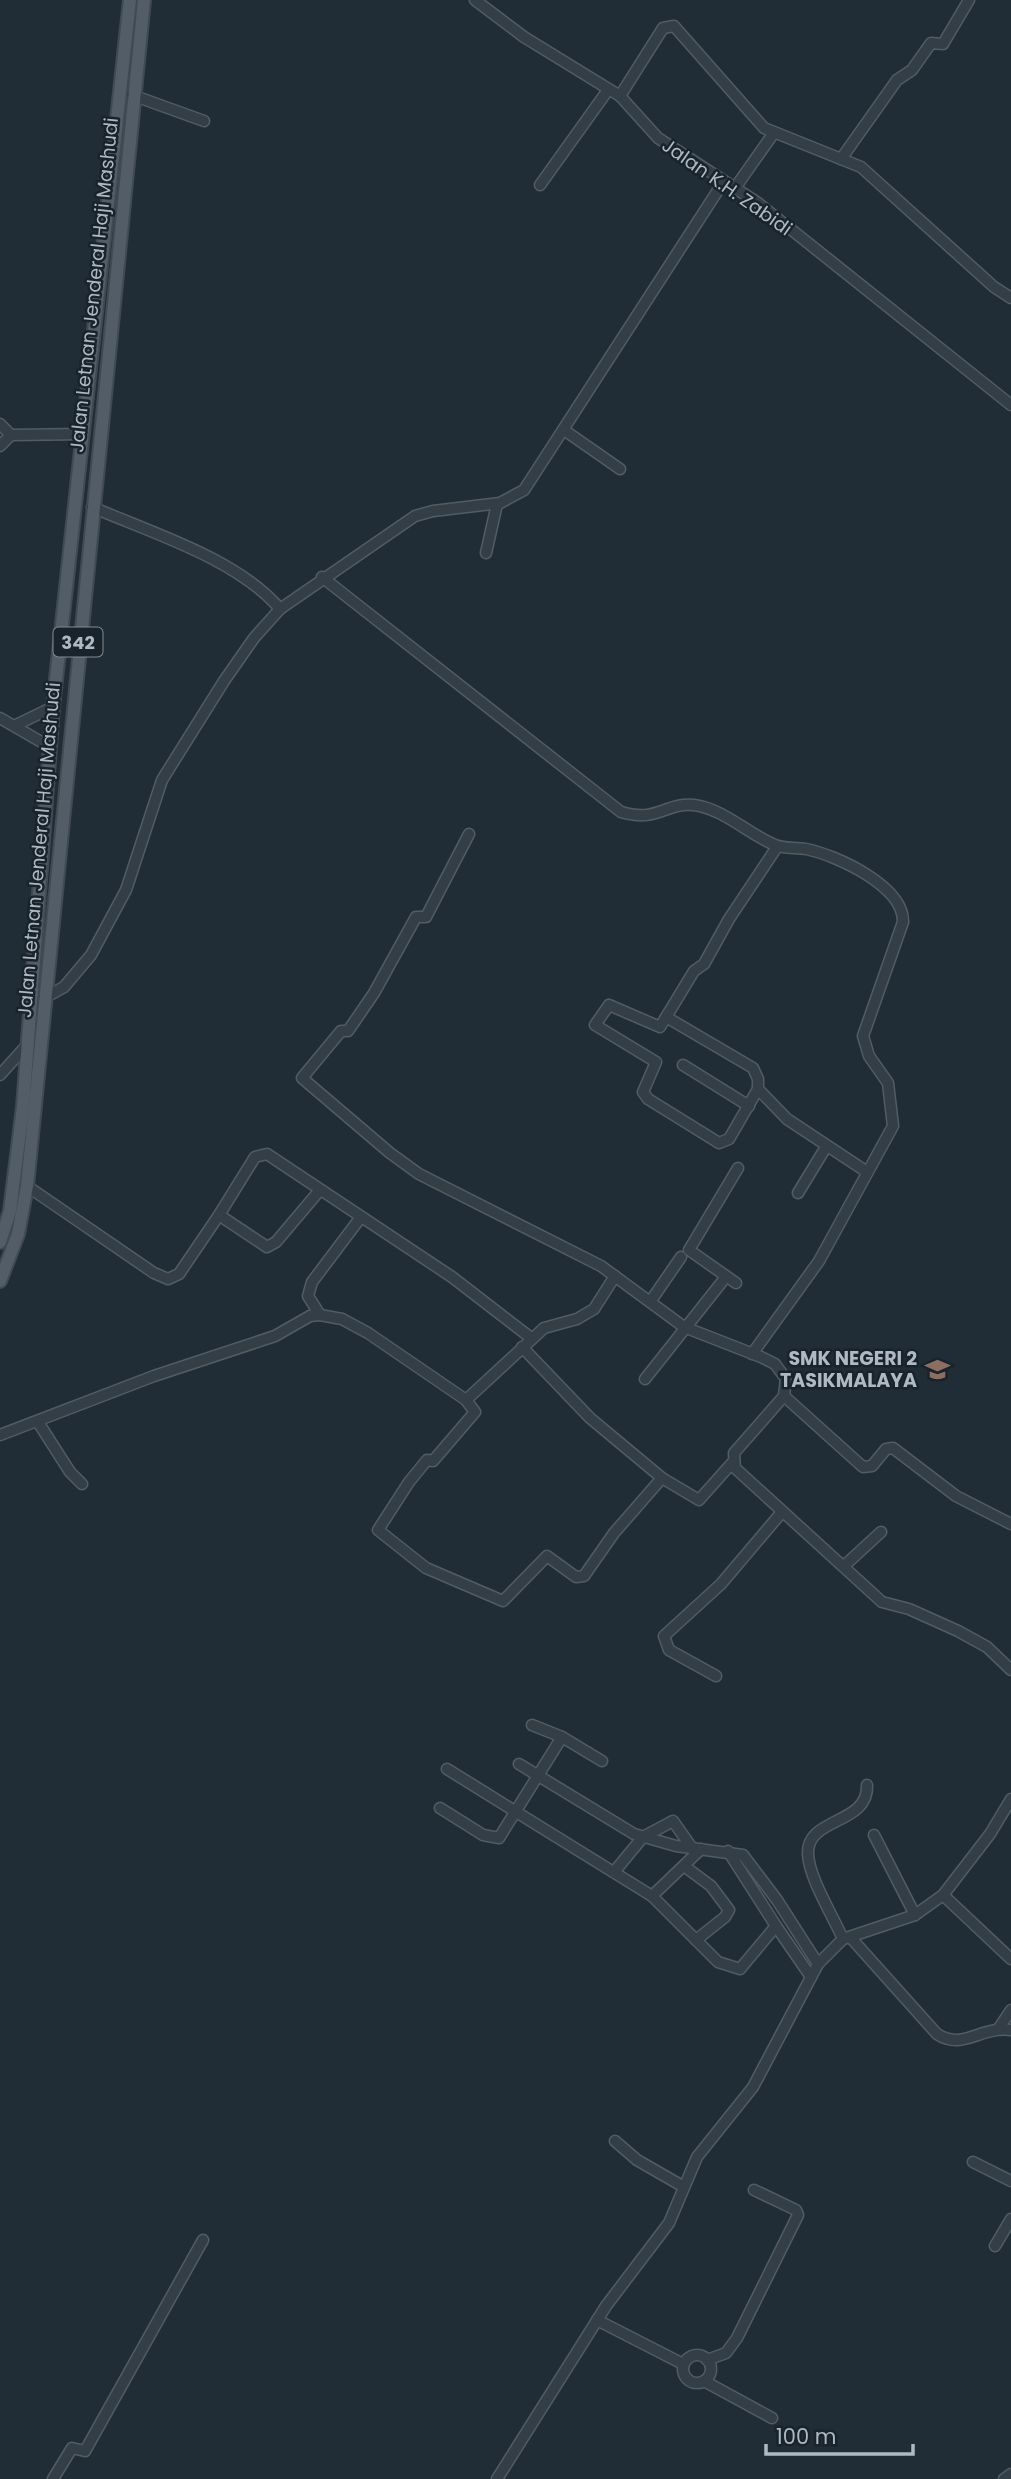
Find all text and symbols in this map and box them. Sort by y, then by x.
street label: Jalan Letnan Jenderal Haji Mashudi [63,116,125,454]
street label: Jalan K.H. Zabidi [656,132,798,242]
road number: 342 [54,628,102,656]
street label: Jalan Letnan Jenderal Haji Mashudi [11,681,67,1019]
place label: SMK NEGERI 2 TASIKMALAYA [780,1345,917,1394]
school or university icon: SMK NEGERI 2 TASIKMALAYA [923,1355,951,1383]
scale bar [766,2412,913,2456]
text: 100 m [776,2422,836,2451]

